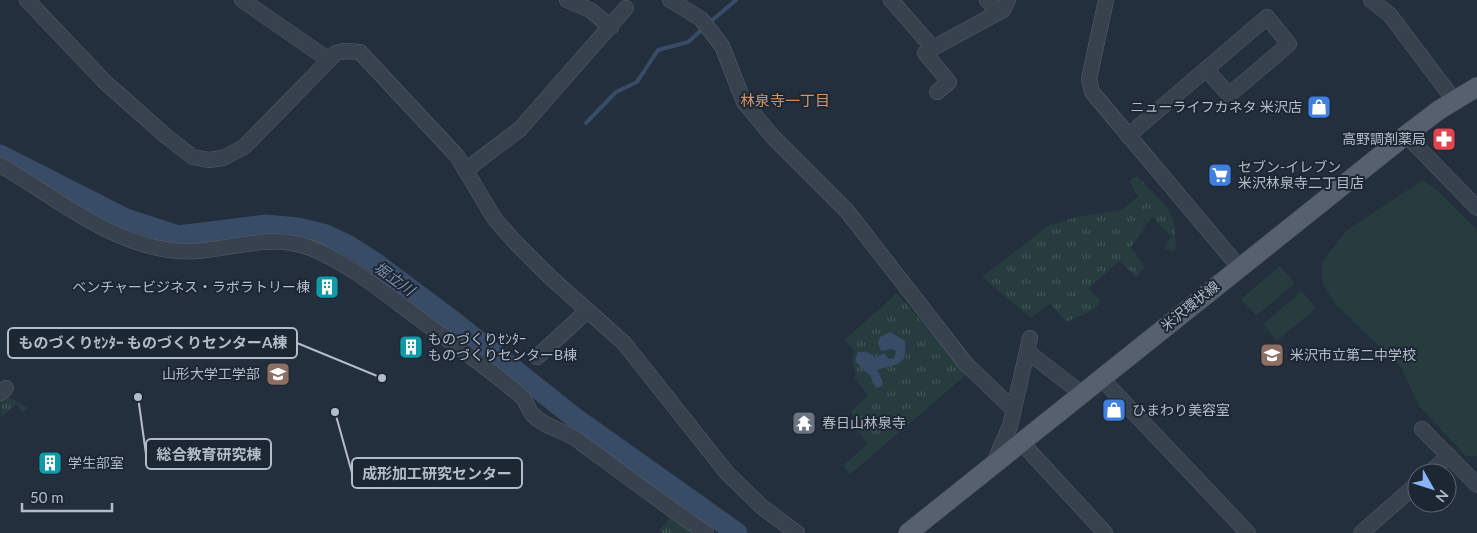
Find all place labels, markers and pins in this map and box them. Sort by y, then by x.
shop icon: ニューライフカネタ 米沢店 [1306,94,1332,120]
place label: ニューライフカネタ 米沢店 [1130,98,1302,115]
pharmacy icon: 高野調剤薬局 [1431,126,1457,152]
place label: 高野調剤薬局 [1342,130,1426,147]
place label: セブン-イレブン 米沢林泉寺二丁目店 [1238,158,1364,191]
supermarket icon: セブン-イレブン 米沢林泉寺二丁目店 [1207,162,1233,188]
building icon: ベンチャービジネス・ラボラトリー棟 [314,274,340,300]
place label: ベンチャービジネス・ラボラトリー棟 [72,278,310,295]
callout: ものづくりｾﾝﾀｰ ものづくりセンターA棟 [8,328,297,358]
place label: ものづくりｾﾝﾀｰ ものづくりセンターB棟 [428,330,577,363]
building icon: ものづくりｾﾝﾀｰ ものづくりセンターB棟 [398,334,424,360]
school or university icon: 米沢市立第二中学校 [1259,342,1285,368]
place label: 米沢市立第二中学校 [1290,346,1416,363]
school or university icon: 山形大学工学部 [265,361,291,387]
place label: 山形大学工学部 [162,365,260,382]
shop icon: ひまわり美容室 [1101,397,1127,423]
place label: ひまわり美容室 [1132,401,1230,418]
temple icon: 春日山林泉寺 [791,410,817,436]
place label: 春日山林泉寺 [822,414,906,431]
callout: 総合教育研究棟 [146,439,271,469]
building icon: 学生部室 [37,450,63,476]
place label: 学生部室 [68,454,124,471]
callout: 成形加工研究センター [352,458,522,488]

